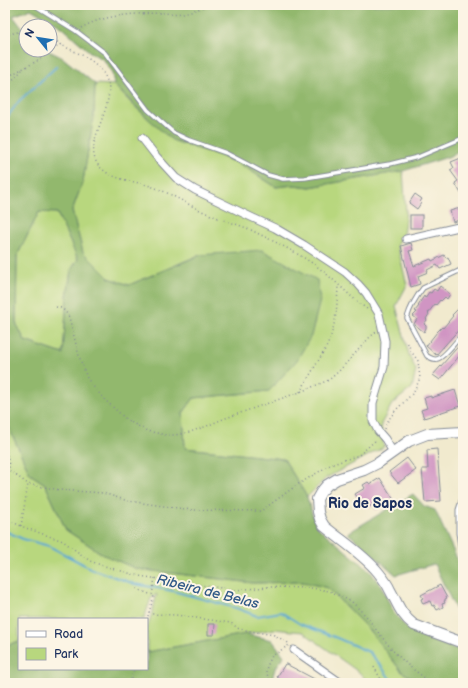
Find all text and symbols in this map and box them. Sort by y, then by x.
north arrow [18,18,58,58]
text: N [22,26,37,40]
district label: Rio de Sapos [328,495,412,512]
water label: Ribeira de Belas [155,571,261,612]
legend [18,618,148,670]
text: Road [54,627,83,642]
text: Park [54,647,78,662]

